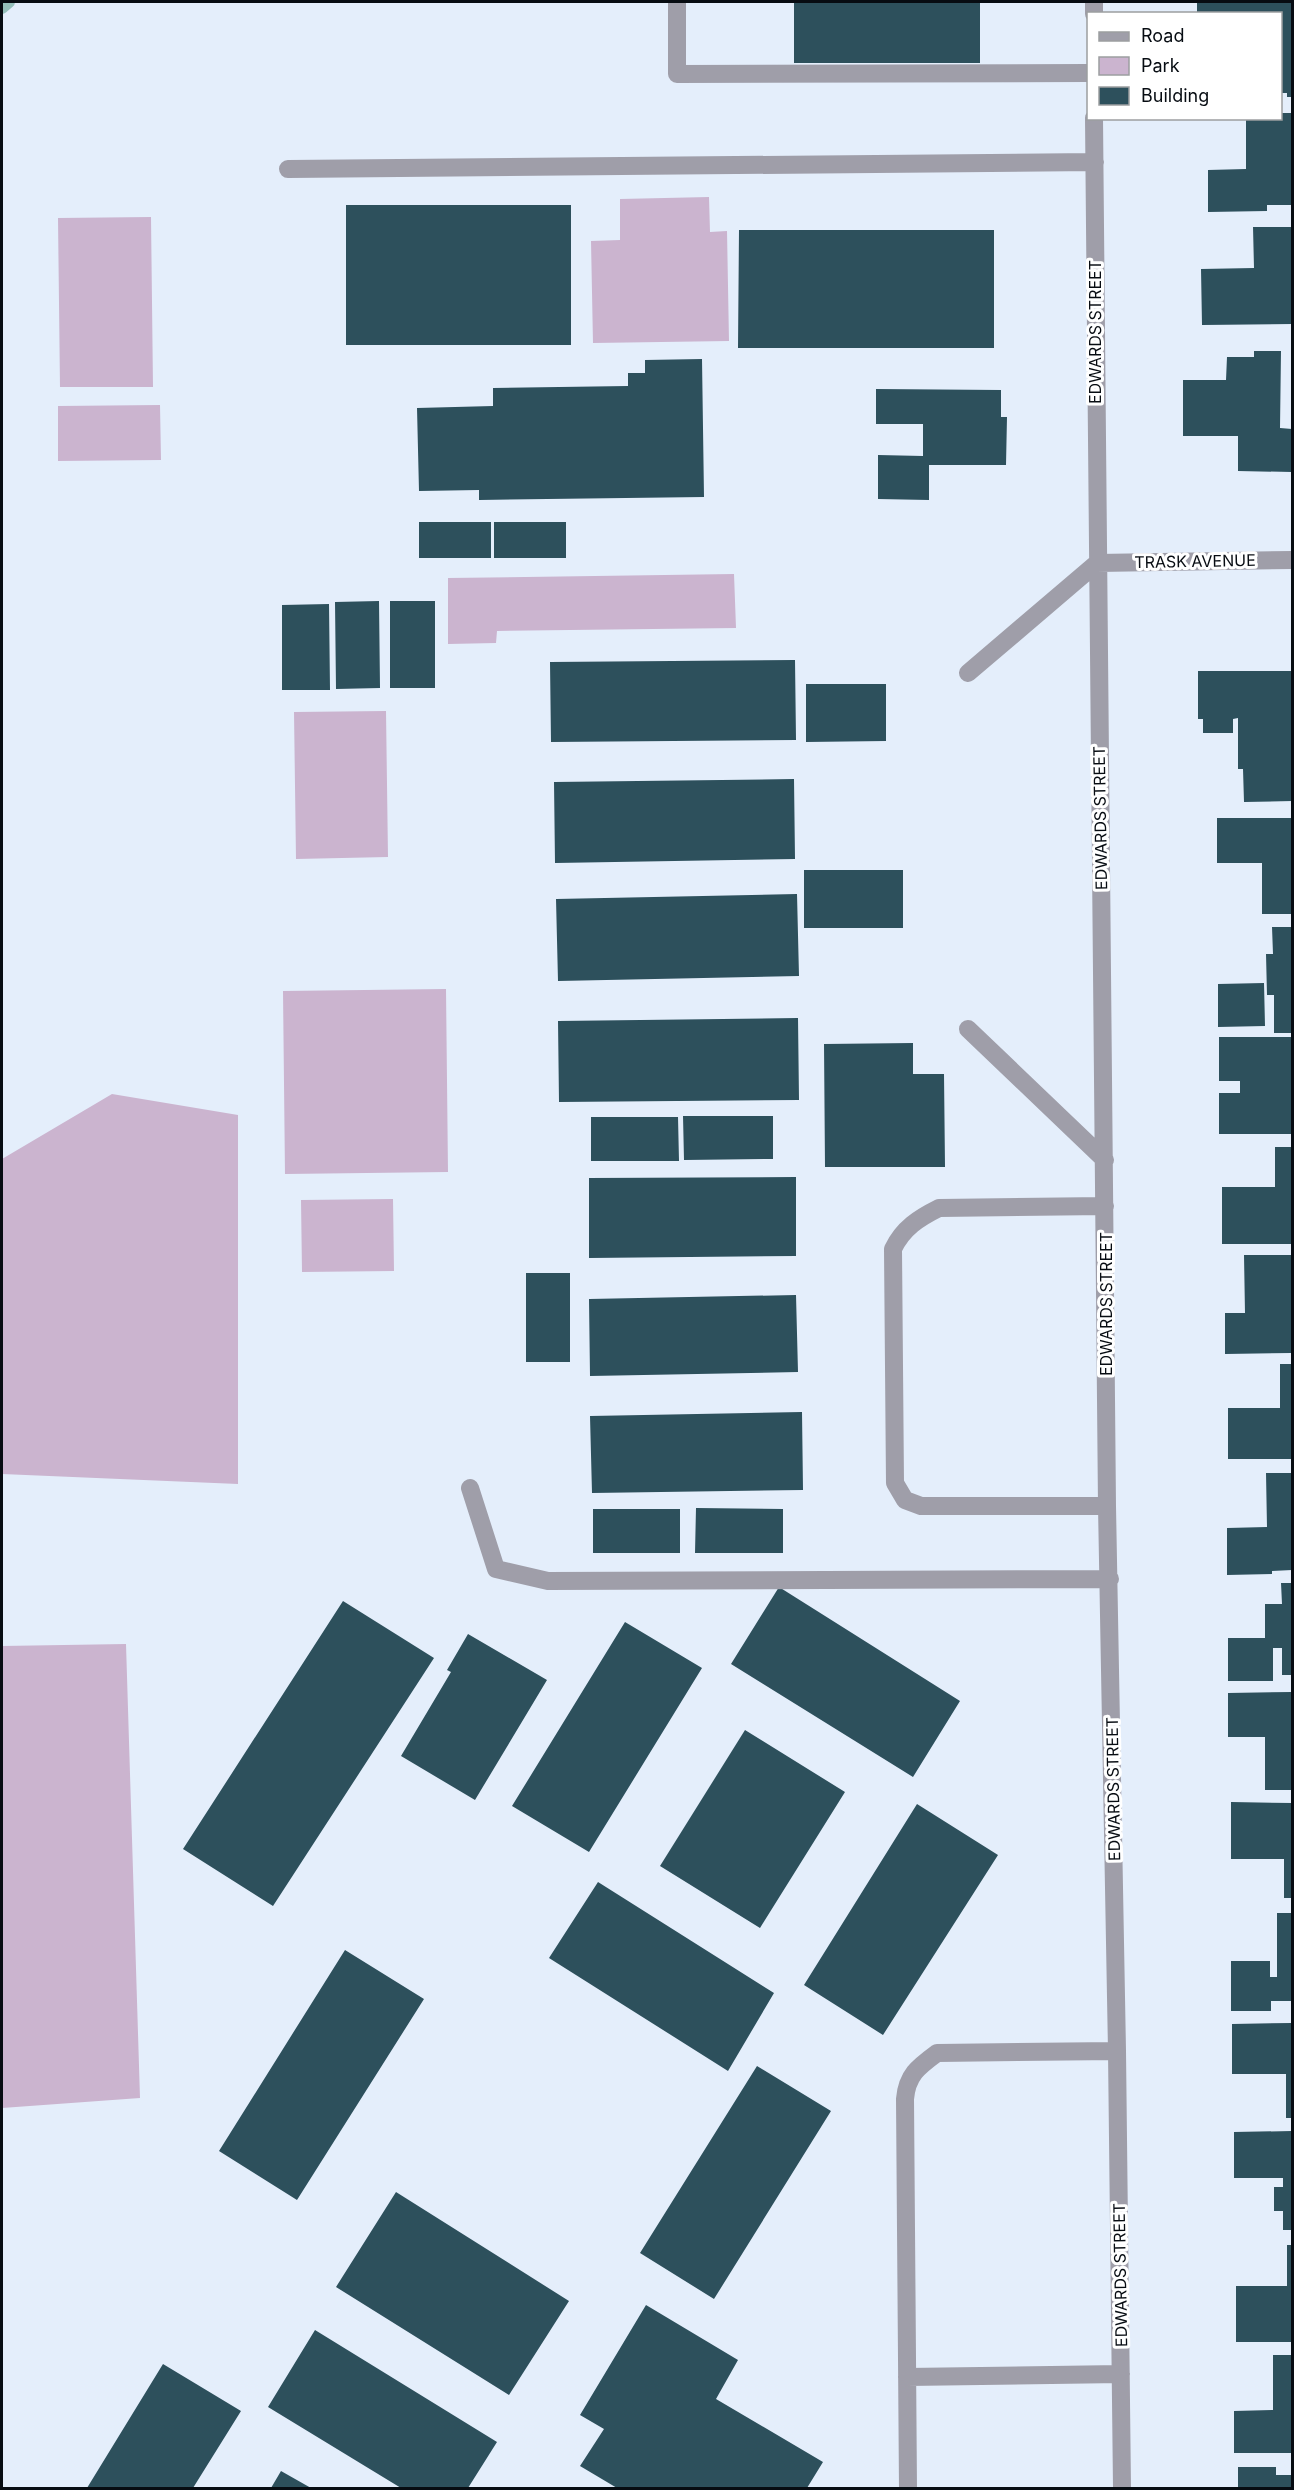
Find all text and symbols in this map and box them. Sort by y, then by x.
legend [1087,12,1282,120]
text: Road [1141,25,1184,46]
text: Park [1141,55,1180,76]
text: Building [1141,85,1209,106]
street label: EDWARDS STREET [1085,260,1105,404]
street label: TRASK AVENUE [1134,550,1256,572]
street label: EDWARDS STREET [1089,746,1111,890]
street label: EDWARDS STREET [1096,1232,1116,1376]
street label: EDWARDS STREET [1102,1717,1124,1861]
street label: EDWARDS STREET [1109,2203,1131,2347]

